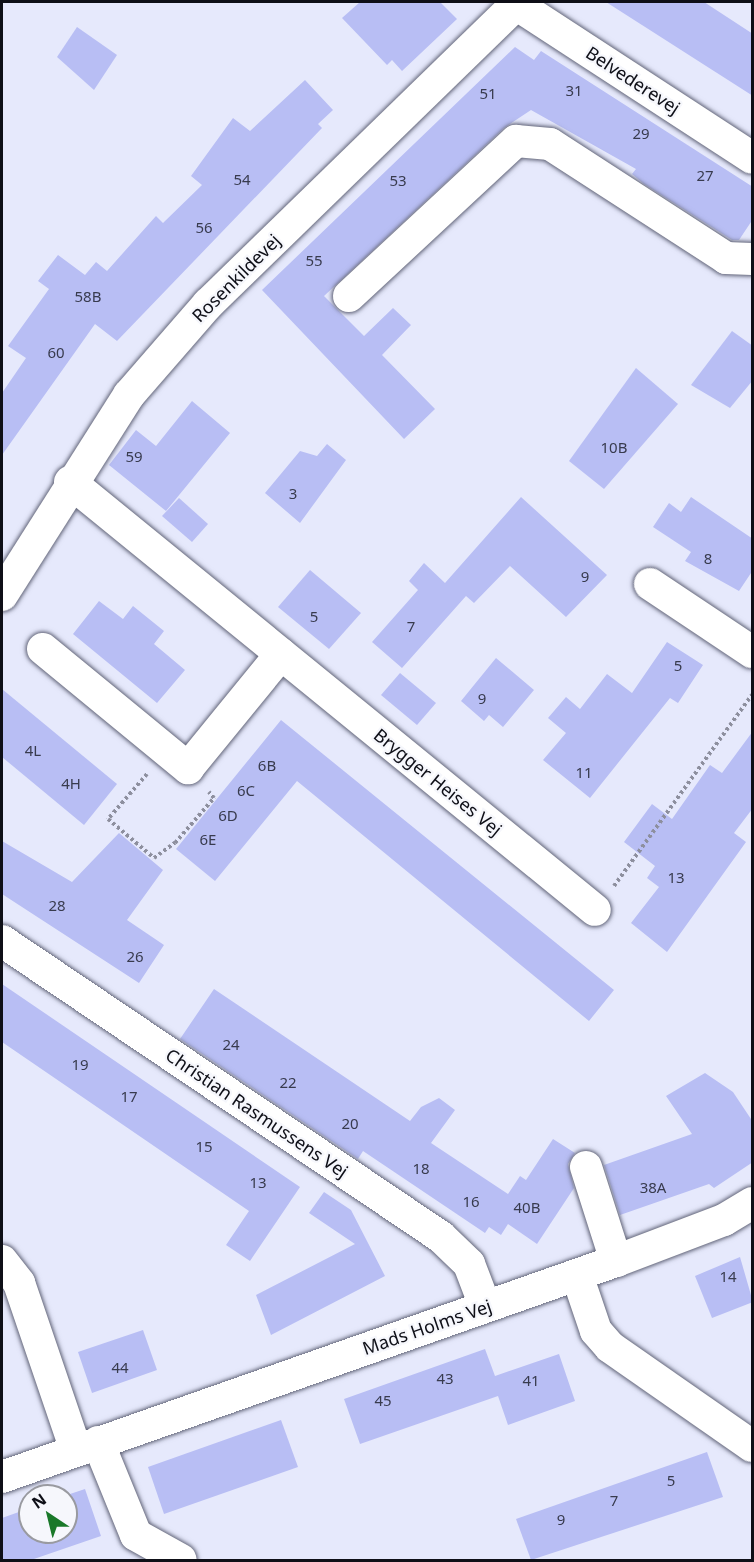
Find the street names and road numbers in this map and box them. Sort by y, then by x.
street label: Belvederevej [582,42,684,118]
street label: Rosenkildevej [187,229,285,327]
street label: Brygger Heises Vej [370,724,506,840]
street label: Christian Rasmussens Vej [162,1044,352,1182]
street label: Mads Holms Vej [360,1295,494,1359]

